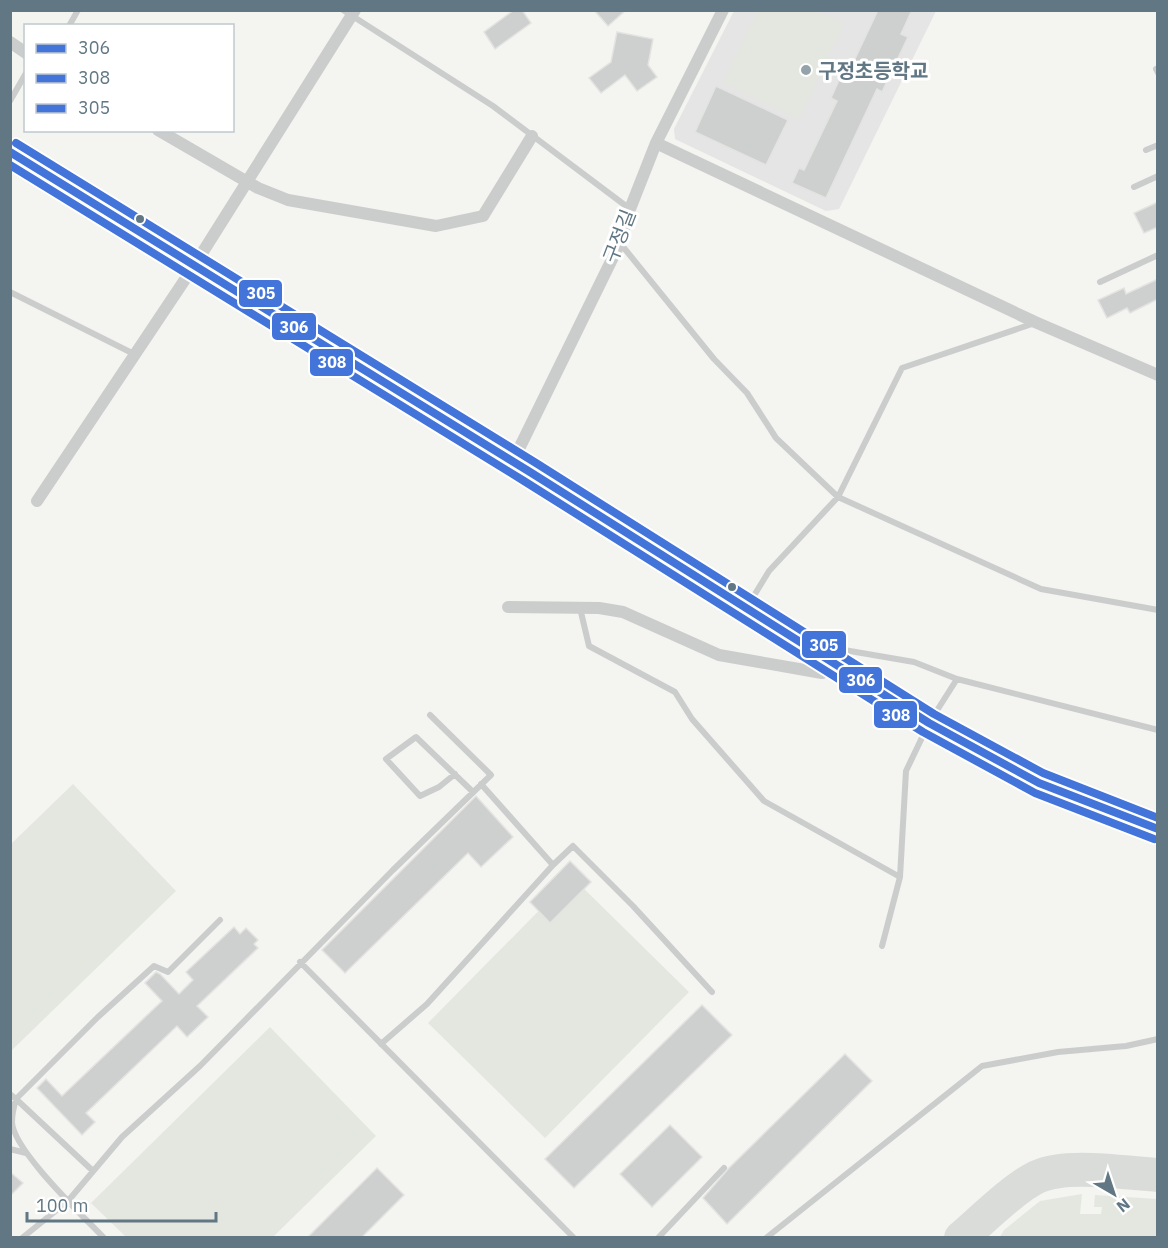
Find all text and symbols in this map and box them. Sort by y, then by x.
legend [24,24,234,132]
text: 306 [78,36,110,59]
place label: 구정초등학교 [818,57,928,84]
marker: 구정초등학교 [799,63,813,77]
text: 308 [78,66,110,89]
text: 305 [78,96,110,119]
street label: 구정길 [597,205,641,267]
unlabelled marker [134,213,146,225]
line badge: 305 [238,279,283,308]
text: 305 [247,283,276,303]
line badge: 306 [271,312,317,341]
text: 306 [280,317,309,337]
line badge: 308 [309,348,354,377]
text: 308 [318,352,346,372]
unlabelled marker [726,581,738,593]
line badge: 305 [801,630,847,659]
text: 305 [810,635,839,655]
line badge: 306 [838,666,883,694]
text: 306 [847,670,876,690]
line badge: 308 [873,700,918,729]
text: 308 [882,705,910,725]
north arrow [1084,1164,1144,1224]
scale bar [27,1185,216,1223]
text: 100 m [36,1194,88,1217]
text: N [1113,1194,1134,1217]

